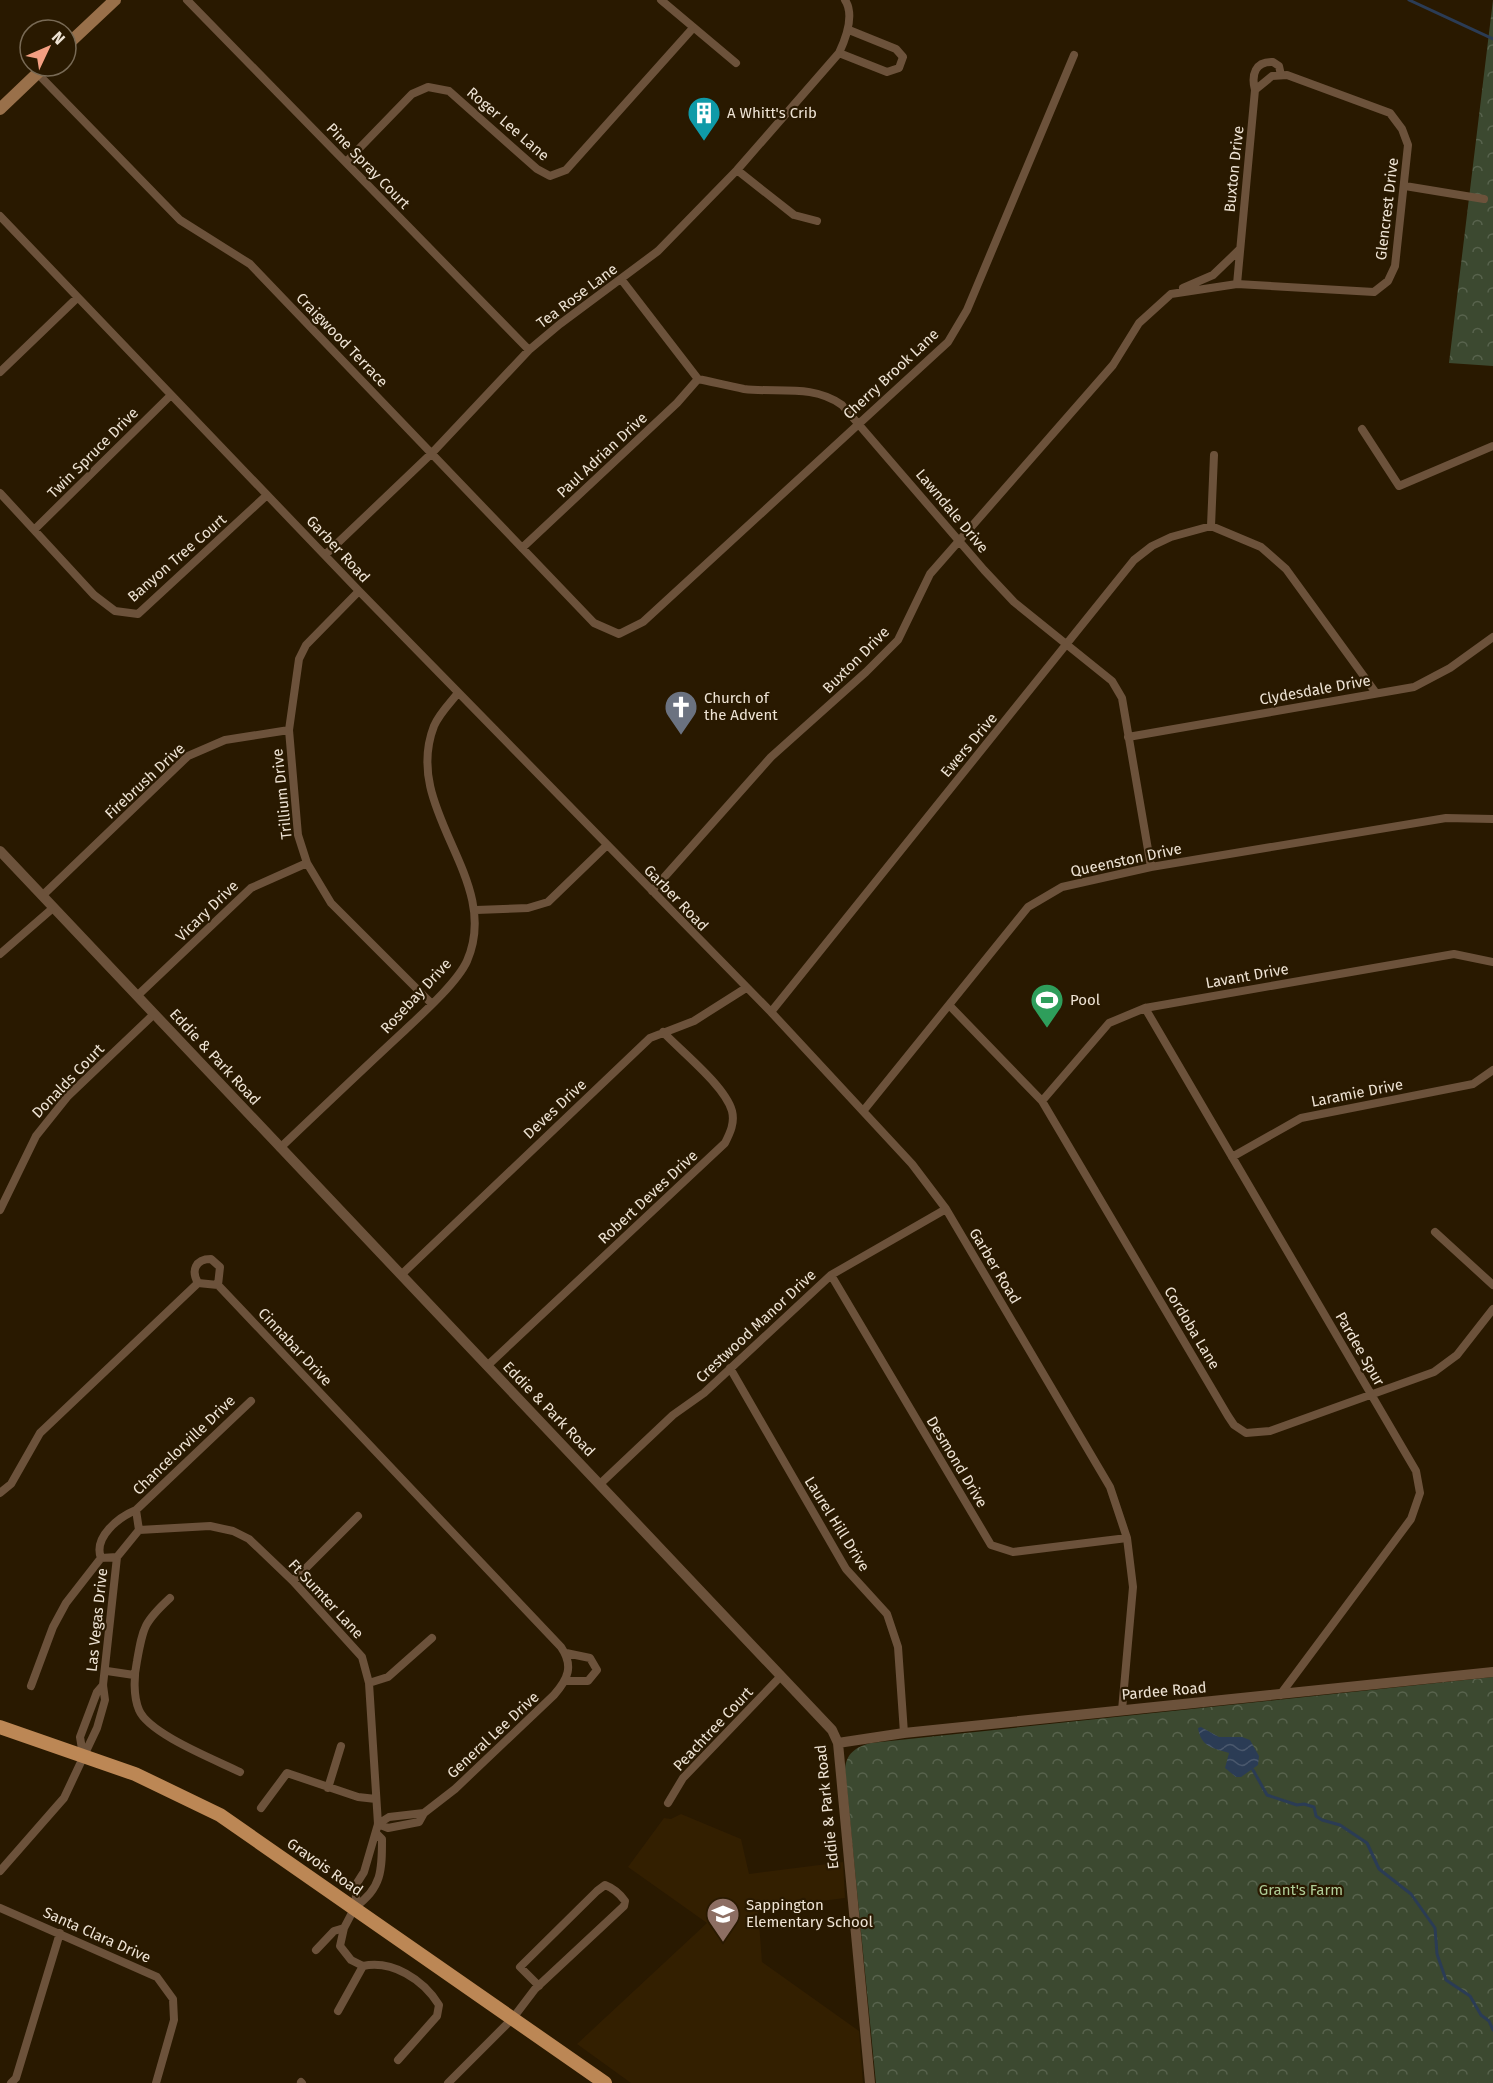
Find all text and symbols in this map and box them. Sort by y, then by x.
north arrow [18,18,78,78]
text: N [48,28,69,48]
street label: Roger Lee Lane [463,83,553,165]
building icon: A Whitt's Crib [686,95,722,142]
place label: A Whitt's Crib [727,104,817,122]
street label: Pine Spray Court [323,119,414,213]
street label: Buxton Drive [1221,125,1247,213]
street label: Glencrest Drive [1372,157,1402,261]
street label: Tea Rose Lane [533,260,621,332]
street label: Craigwood Terrace [292,289,392,391]
street label: Cherry Brook Lane [839,325,943,423]
street label: Twin Spruce Drive [44,404,142,502]
street label: Paul Adrian Drive [553,409,651,501]
street label: Lawndale Drive [912,466,992,556]
street label: Banyon Tree Court [124,510,230,606]
street label: Garber Road [302,512,374,586]
street label: Buxton Drive [819,623,893,697]
street label: Clydesdale Drive [1258,671,1372,709]
church icon: Church of the Advent [663,689,699,736]
place label: Church of the Advent [704,689,778,724]
street label: Ewers Drive [937,709,1001,781]
street label: Firebrush Drive [101,739,189,823]
street label: Trillium Drive [268,748,296,840]
street label: Queenston Drive [1069,839,1183,881]
street label: Garber Road [640,861,712,935]
street label: Vicary Drive [172,877,242,945]
street label: Rosebay Drive [377,955,455,1037]
street label: Lavant Drive [1204,960,1290,992]
sports icon: Pool [1029,982,1065,1029]
place label: Pool [1070,991,1101,1009]
street label: Eddie & Park Road [166,1005,264,1109]
street label: Donalds Court [28,1040,108,1122]
street label: Deves Drive [520,1075,590,1143]
street label: Laramie Drive [1309,1075,1405,1111]
street label: Robert Deves Drive [595,1146,701,1248]
street label: Garber Road [965,1225,1025,1307]
street label: Crestwood Manor Drive [692,1266,820,1386]
street label: Cordoba Lane [1160,1283,1224,1373]
street label: Cinnabar Drive [254,1304,336,1390]
street label: Pardee Spur [1332,1309,1388,1389]
street label: Eddie & Park Road [499,1358,599,1460]
street label: Chancelorville Drive [129,1391,239,1499]
street label: Desmond Drive [923,1413,991,1511]
street label: Laurel Hill Drive [801,1473,873,1575]
street label: Ft Sumter Lane [285,1556,367,1642]
street label: Las Vegas Drive [83,1567,111,1673]
street label: Pardee Road [1121,1678,1207,1704]
street label: Peachtree Court [669,1683,757,1775]
street label: General Lee Drive [443,1688,543,1782]
street label: Eddie & Park Road [812,1744,842,1870]
street label: Gravois Road [284,1834,366,1900]
park label: Grant's Farm [1259,1881,1343,1899]
school or university icon: Sappington Elementary School [705,1896,741,1943]
place label: Sappington Elementary School [746,1896,874,1931]
street label: Santa Clara Drive [40,1903,154,1967]

